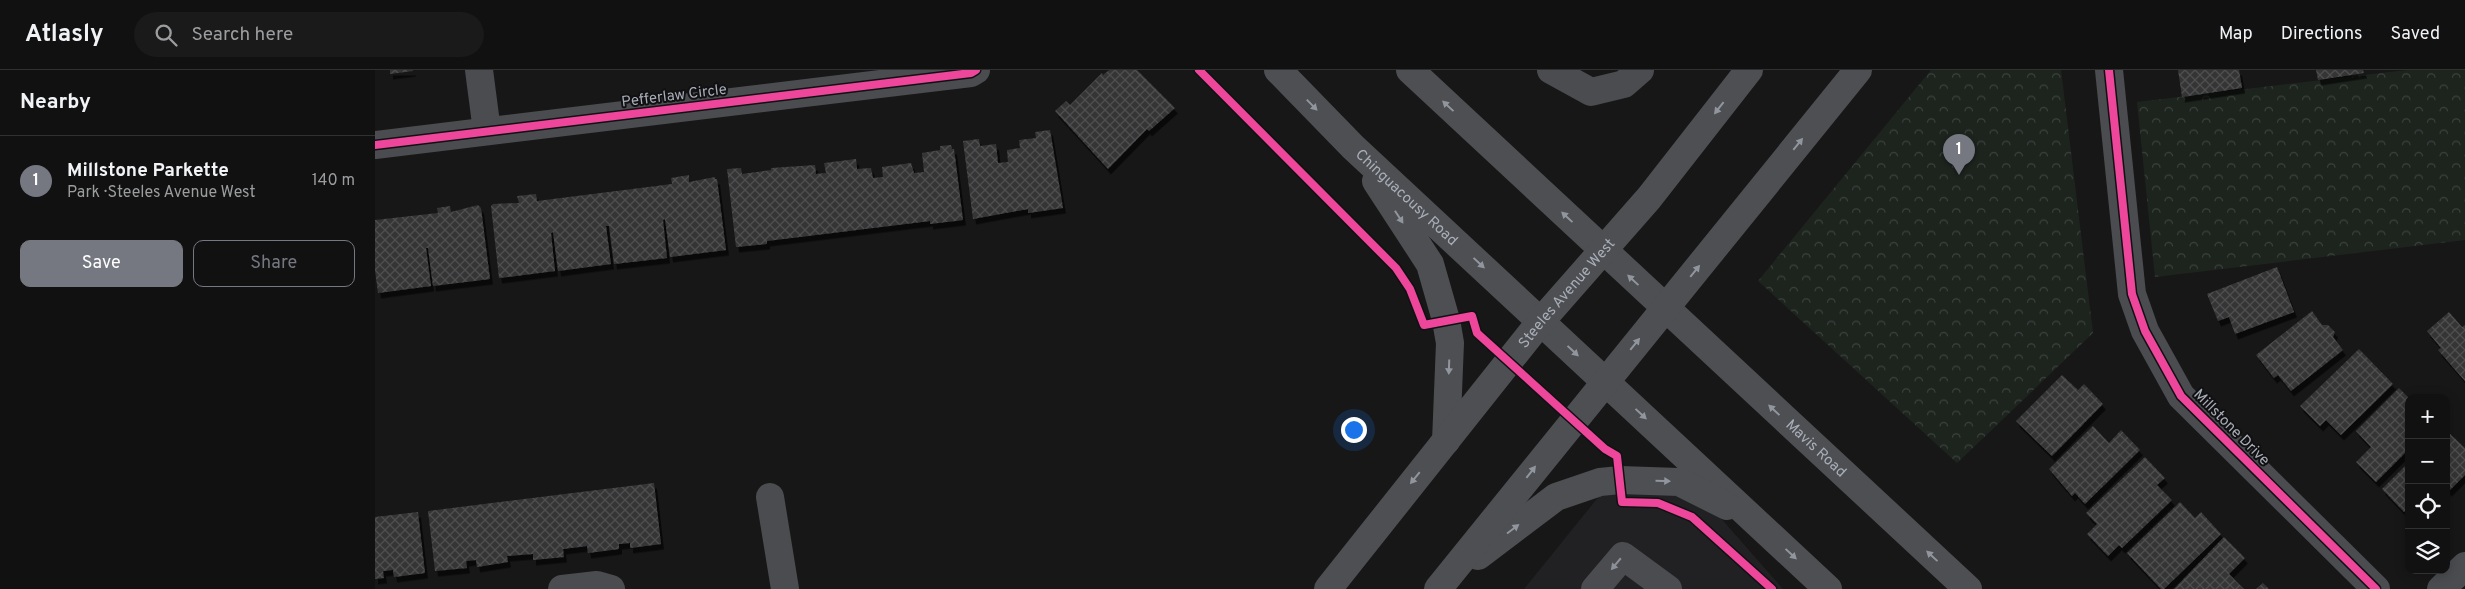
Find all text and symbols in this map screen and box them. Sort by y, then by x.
search box [134,12,484,57]
text: Atlasly [25,20,104,50]
icon: search [152,21,180,49]
text: Search here [192,23,293,47]
text: Map [2219,23,2253,46]
text: Directions [2281,23,2363,46]
text: Saved [2391,23,2440,46]
street label: Pefferlaw Circle [620,81,728,112]
text: Nearby [20,89,91,116]
one-way arrow [1306,99,1318,111]
one-way arrow [1443,100,1455,112]
one-way arrow [1714,101,1725,114]
pin: 1 [1943,134,1975,175]
one-way arrow [1792,138,1803,151]
street label: Chinguacousy Road [1351,146,1461,251]
text: Millstone Parkette [67,159,229,183]
text: 1 [33,171,39,191]
text: 140 m [312,171,355,191]
text: Park · Steeles Avenue West [67,183,256,203]
one-way arrow [1394,210,1404,223]
one-way arrow [1560,212,1573,223]
street label: Steeles Avenue West [1515,235,1620,353]
button: Save [20,240,183,287]
button: Share [193,240,355,287]
one-way arrow [1472,257,1484,269]
one-way arrow [1690,264,1701,277]
one-way arrow [1627,274,1640,285]
one-way arrow [1629,338,1640,351]
one-way arrow [1567,345,1579,357]
one-way arrow [1445,360,1453,376]
street label: Millstone Drive [2189,386,2273,470]
map controls [2405,394,2450,574]
button: + [2405,394,2450,439]
one-way arrow [1768,404,1780,416]
one-way arrow [1635,408,1647,420]
street label: Mavis Road [1781,416,1850,482]
your location [1341,417,1367,443]
button: − [2405,439,2450,484]
one-way arrow [1526,466,1537,479]
one-way arrow [1410,472,1421,485]
one-way arrow [1655,478,1671,486]
button: locate [2405,484,2450,529]
one-way arrow [1506,523,1519,534]
button: layers [2405,529,2450,574]
one-way arrow [1785,548,1797,560]
one-way arrow [1926,550,1938,562]
one-way arrow [1611,557,1622,570]

